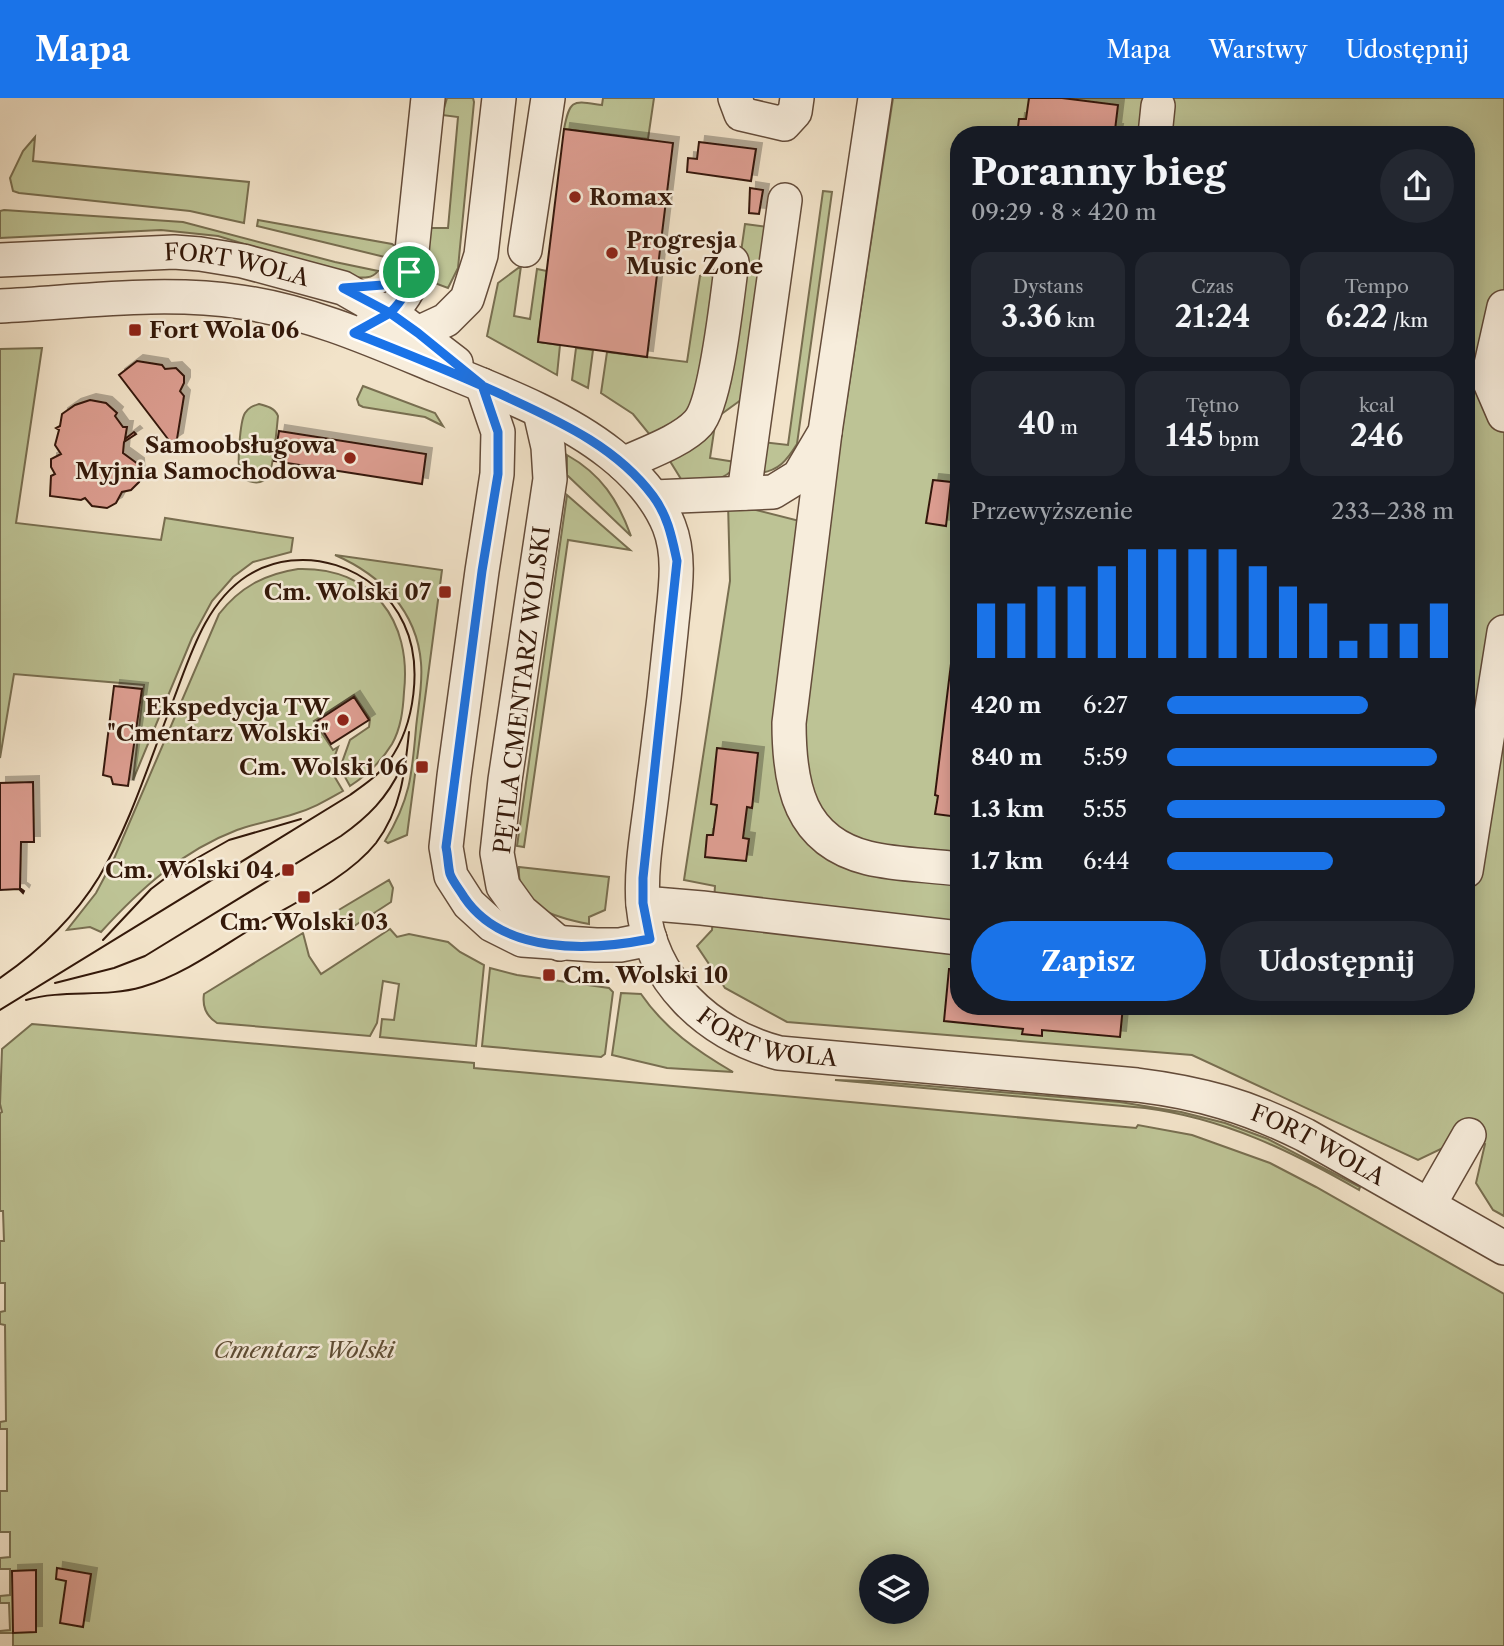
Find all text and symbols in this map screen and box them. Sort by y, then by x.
text: Mapa [35,29,130,70]
text: Mapa [1107,35,1171,64]
text: Warstwy [1209,35,1308,64]
text: Udostępnij [1346,35,1469,64]
text: Poranny bieg [971,148,1227,195]
button: share [1380,149,1454,223]
place label: Romax [589,183,673,211]
marker: Romax [567,189,583,205]
text: 09:29 · 8 × 420 m [971,198,1157,226]
place label: Progresja Music Zone [626,226,764,280]
street label: FORT WOLA [163,238,313,292]
pin [379,242,439,302]
marker: Progresja Music Zone [604,245,620,261]
icon: arrive [390,253,428,291]
text: Dystans [1013,275,1084,298]
text: Czas [1191,275,1234,298]
text: Tempo [1345,275,1409,298]
text: 3.36 [1001,298,1061,335]
text: 21:24 [1175,298,1250,335]
text: 6:22 [1325,298,1388,335]
text: km [1061,309,1095,332]
text: /km [1388,309,1428,332]
place label: Fort Wola 06 [149,316,299,344]
marker: Fort Wola 06 [127,322,143,338]
text: Tętno [1186,394,1239,417]
text: kcal [1359,394,1395,417]
text: 40 [1018,405,1055,442]
text: m [1055,416,1078,439]
text: 145 [1166,417,1213,454]
text: 246 [1350,417,1404,454]
text: bpm [1213,428,1259,451]
place label: Samoobsługowa Myjnia Samochodowa [75,431,337,485]
marker: Samoobsługowa Myjnia Samochodowa [342,450,358,466]
text: Przewyższenie [971,497,1133,525]
text: 233–238 m [1331,497,1454,525]
street label: PĘTLA CMENTARZ WOLSKI [488,524,556,856]
place label: Cm. Wolski 07 [264,578,431,606]
marker: Cm. Wolski 07 [437,584,453,600]
text: 420 m [971,691,1042,719]
text: 6:27 [1083,691,1127,719]
place label: Ekspedycja TW "Cmentarz Wolski" [107,693,330,747]
marker: Ekspedycja TW "Cmentarz Wolski" [335,712,351,728]
text: 840 m [971,743,1042,771]
text: 5:59 [1083,743,1128,771]
place label: Cm. Wolski 06 [239,753,408,781]
marker: Cm. Wolski 06 [414,759,430,775]
text: 1.3 km [971,795,1045,823]
text: 5:55 [1083,795,1127,823]
text: 1.7 km [971,847,1043,875]
text: 6:44 [1083,847,1130,875]
place label: Cm. Wolski 04 [105,856,274,884]
marker: Cm. Wolski 04 [280,862,296,878]
marker: Cm. Wolski 03 [296,889,312,905]
place label: Cm. Wolski 03 [220,908,388,936]
button: Zapisz [971,921,1206,1001]
button: Udostępnij [1220,921,1454,1001]
place label: Cm. Wolski 10 [563,961,729,989]
marker: Cm. Wolski 10 [541,967,557,983]
street label: FORT WOLA [692,1002,839,1072]
street label: FORT WOLA [1247,1099,1391,1192]
park label: Cmentarz Wolski [213,1336,396,1364]
map controls [859,1554,929,1624]
button: layers [859,1554,929,1624]

